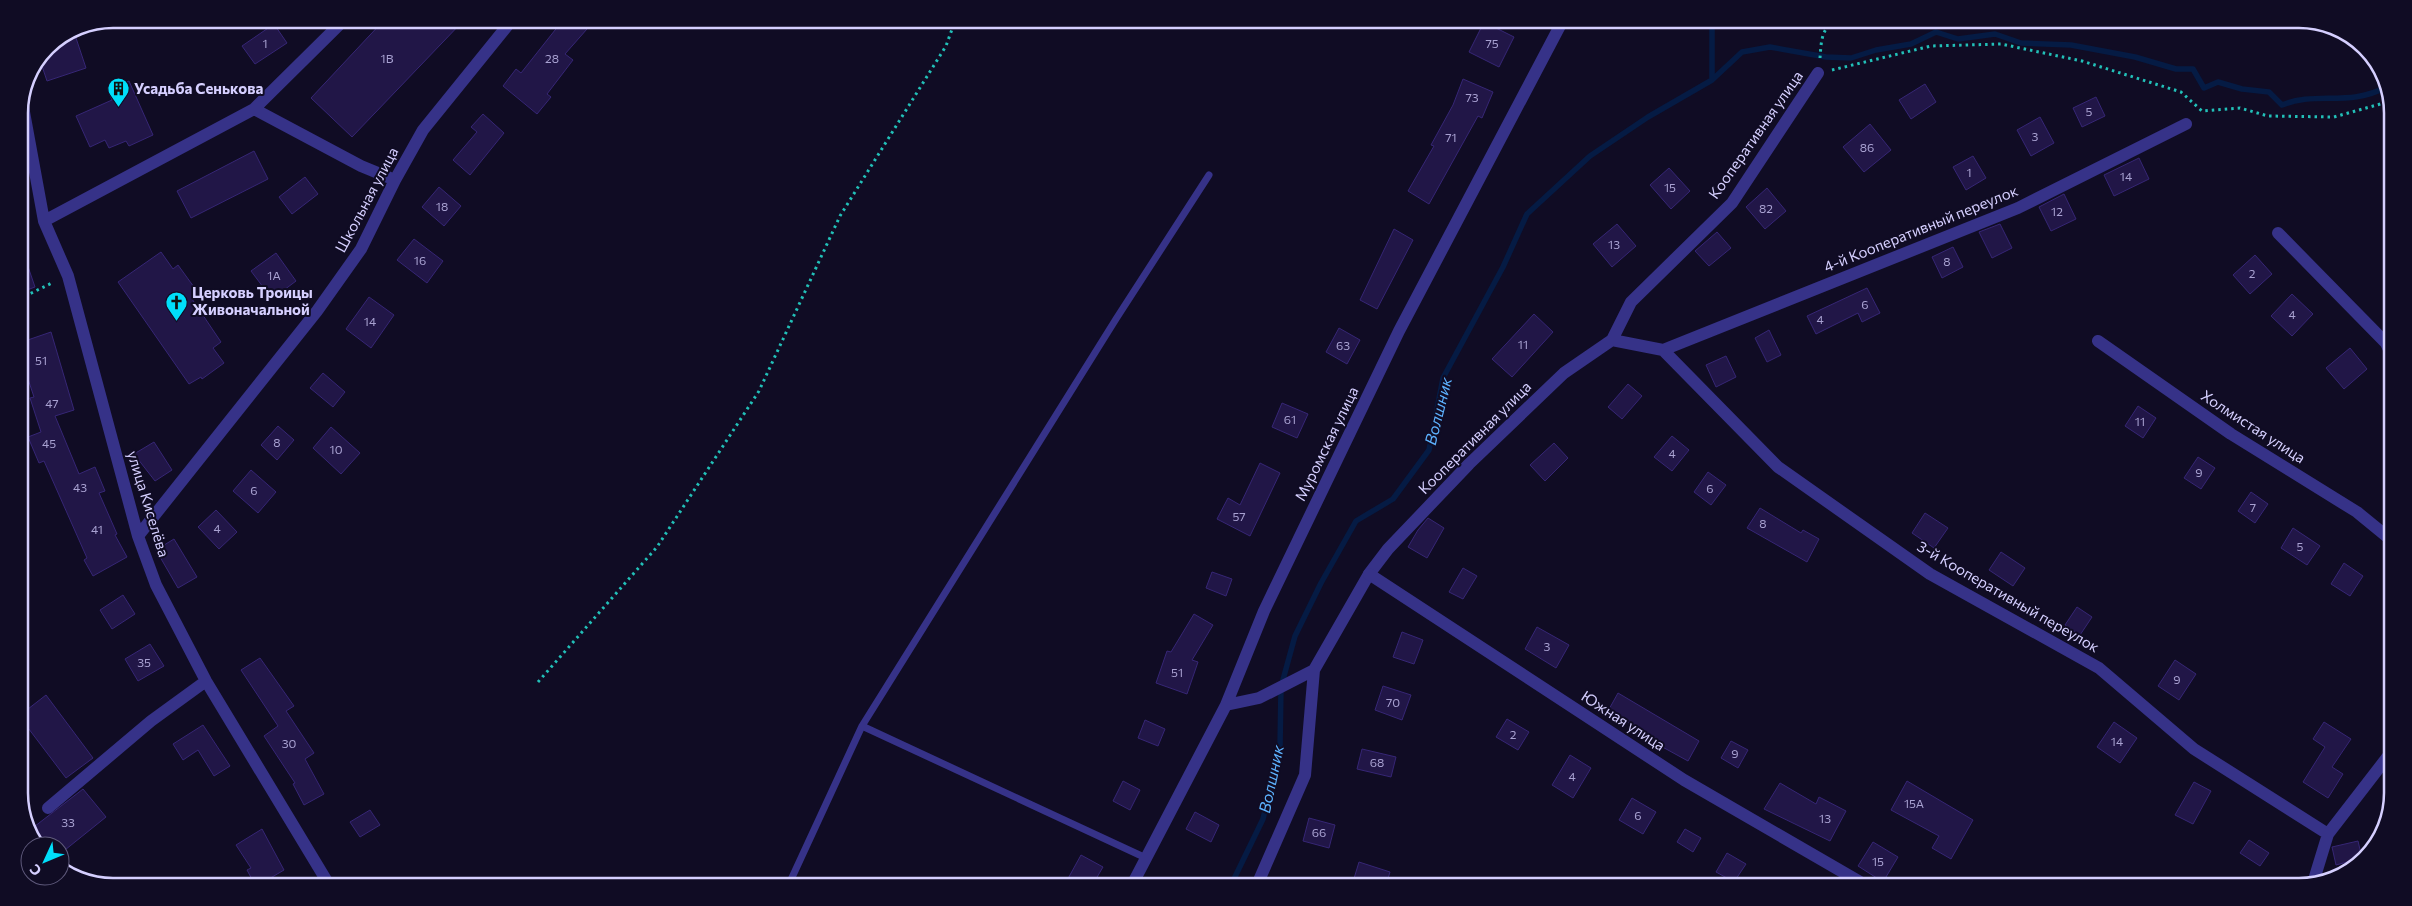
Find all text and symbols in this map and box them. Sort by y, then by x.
house number: 1 [262,36,268,50]
house number: 75 [1485,36,1499,50]
house number: 1В [381,51,394,65]
house number: 28 [545,51,559,65]
street label: Кооперативная улица [1704,67,1806,202]
building icon: Усадьба Сенькова [106,77,130,108]
place label: Усадьба Сенькова [134,79,263,97]
house number: 73 [1465,90,1479,104]
house number: 5 [2086,104,2093,118]
house number: 3 [2032,129,2039,143]
house number: 71 [1445,130,1457,144]
house number: 86 [1860,140,1874,154]
street label: Школьная улица [331,144,401,255]
house number: 1 [1966,165,1972,179]
house number: 14 [2120,169,2132,183]
house number: 15 [1664,180,1676,194]
street label: 4-й Кооперативный переулок [1821,181,2020,275]
house number: 18 [436,199,448,213]
house number: 82 [1759,201,1773,215]
house number: 12 [2051,204,2063,218]
house number: 13 [1608,237,1620,251]
house number: 16 [414,253,426,267]
house number: 8 [1943,254,1951,268]
house number: 2 [2249,266,2256,280]
house number: 1А [267,268,281,282]
place label: Церковь Троицы Живоначальной [192,283,313,318]
church icon: Церковь Троицы Живоначальной [164,290,188,321]
house number: 6 [1861,297,1869,311]
house number: 4 [2288,307,2296,321]
house number: 4 [1816,312,1824,326]
house number: 14 [364,314,376,328]
house number: 11 [1518,337,1528,351]
house number: 63 [1336,338,1350,352]
house number: 51 [35,353,47,367]
water label: Волшник [1420,375,1455,447]
street label: Кооперативная улица [1414,377,1534,497]
street label: Муромская улица [1291,383,1362,504]
street label: Холмистая улица [2198,386,2309,467]
house number: 47 [45,396,59,410]
house number: 61 [1284,412,1296,426]
house number: 11 [2135,414,2145,428]
house number: 8 [273,435,281,449]
house number: 45 [42,436,56,450]
house number: 10 [330,442,343,456]
house number: 4 [1668,446,1676,460]
street label: улица Киселёва [124,448,174,559]
house number: 9 [2195,465,2203,479]
house number: 43 [73,480,87,494]
house number: 6 [1706,481,1714,495]
house number: 6 [250,483,258,497]
house number: 7 [2250,500,2256,514]
house number: 57 [1232,509,1246,523]
house number: 8 [1759,516,1767,530]
house number: 4 [213,521,221,535]
house number: 41 [91,522,103,536]
street label: 3-й Кооперативный переулок [1914,537,2103,656]
house number: 5 [2297,539,2304,553]
house number: 3 [1544,639,1551,653]
house number: 35 [137,655,151,669]
house number: 51 [1171,665,1183,679]
house number: 9 [2173,672,2181,686]
street label: Южная улица [1578,686,1669,754]
house number: 70 [1386,695,1400,709]
house number: 2 [1510,727,1517,741]
house number: 14 [2111,734,2123,748]
house number: 30 [282,736,297,750]
water label: Волшник [1254,743,1287,815]
house number: 9 [1731,746,1739,760]
house number: 68 [1370,755,1384,769]
house number: 4 [1568,769,1576,783]
house number: 15А [1904,796,1924,810]
house number: 6 [1634,808,1642,822]
house number: 13 [1819,811,1831,825]
house number: 33 [61,815,75,829]
house number: 66 [1312,825,1326,839]
north arrow [20,836,70,886]
house number: 15 [1872,854,1884,868]
text: С [26,861,45,880]

